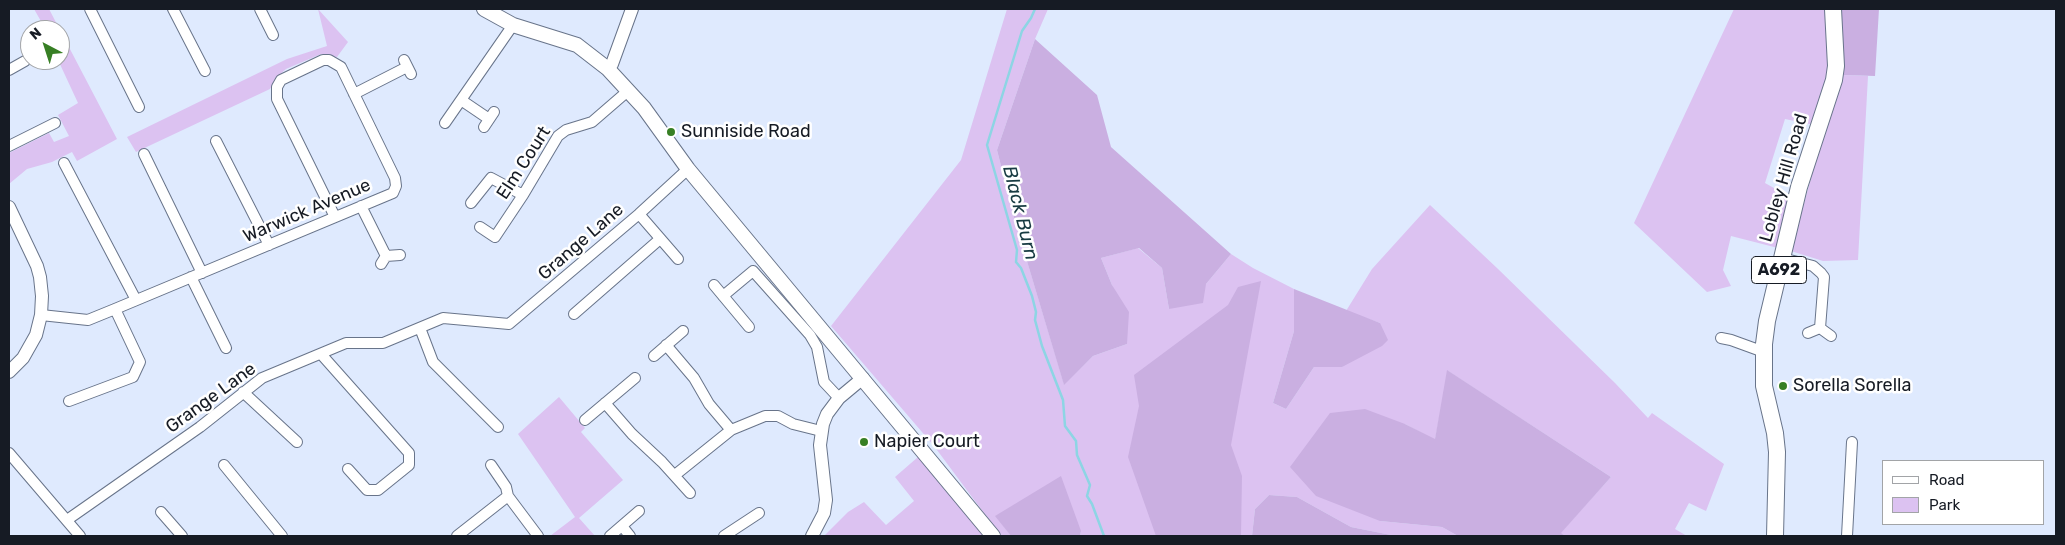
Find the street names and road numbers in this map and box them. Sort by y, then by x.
street label: Lobley Hill Road [1755,111,1813,245]
street label: Elm Court [492,122,556,204]
street label: Warwick Avenue [240,174,374,248]
street label: Grange Lane [534,199,628,285]
road number: A692 [1752,256,1806,284]
street label: Grange Lane [162,358,260,438]

